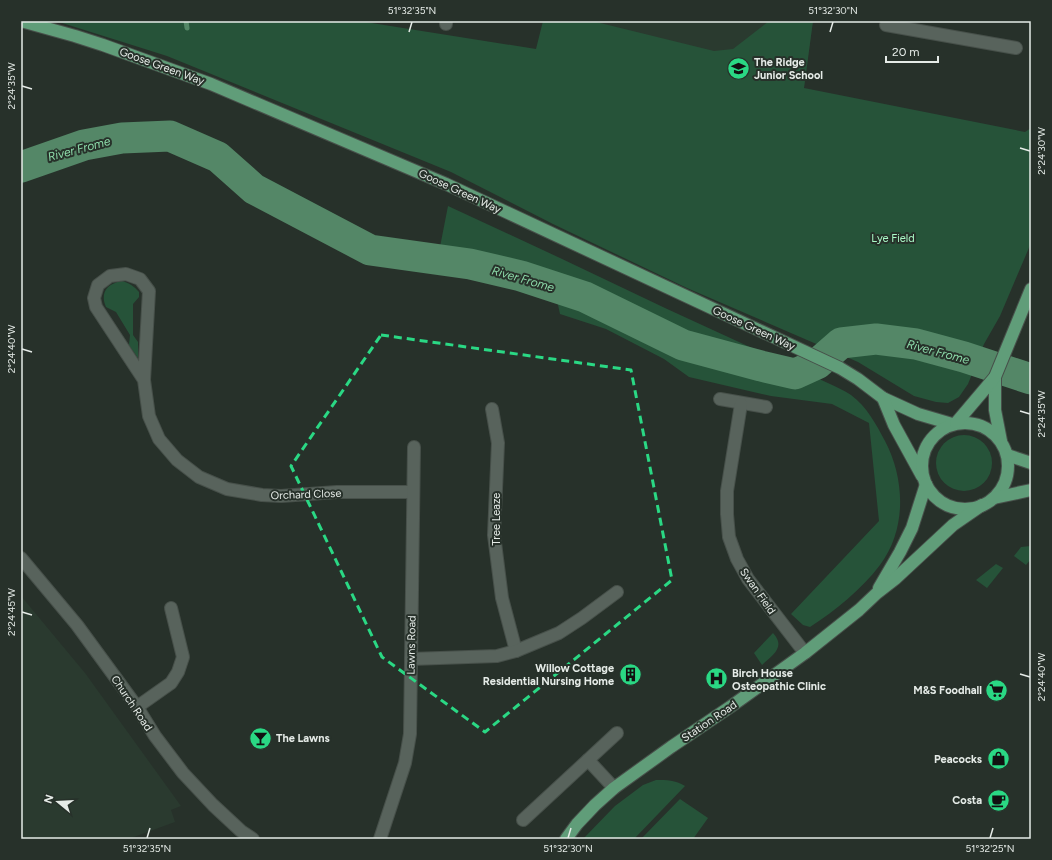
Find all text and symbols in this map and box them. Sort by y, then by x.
text: 51°32'35"N [388,4,436,17]
text: 51°32'30"N [808,4,858,17]
scale bar [886,38,938,64]
street label: Goose Green Way [118,45,206,88]
text: 20 m [892,45,920,59]
school or university icon: The Ridge Junior School [725,55,751,81]
place label: The Ridge Junior School [754,56,823,82]
text: 2°24'35"W [5,62,18,110]
text: 2°24'30"W [1035,127,1048,175]
water label: River Frome [46,134,112,164]
street label: Goose Green Way [417,167,503,216]
park label: Lye Field [871,232,915,245]
water label: River Frome [490,263,556,295]
street label: Goose Green Way [711,304,797,353]
text: 2°24'40"W [5,324,18,373]
water label: River Frome [905,337,971,367]
text: 2°24'35"W [1035,390,1048,438]
street label: Orchard Close [270,487,342,502]
street label: Tree Leaze [490,493,503,545]
street label: Swan Field [737,566,778,617]
text: 2°24'45"W [5,588,18,636]
street label: Lawns Road [404,615,419,675]
text: 2°24'40"W [1035,652,1048,701]
building icon: Willow Cottage Residential Nursing Home [617,661,643,687]
place label: Willow Cottage Residential Nursing Home [483,662,614,688]
hospital icon: Birch House Osteopathic Clinic [704,666,730,692]
place label: Birch House Osteopathic Clinic [732,667,826,693]
street label: Church Road [108,673,155,733]
supermarket icon: M&S Foodhall [984,677,1010,703]
place label: M&S Foodhall [913,684,982,697]
street label: Station Road [679,698,739,745]
bar icon: The Lawns [248,725,274,751]
place label: The Lawns [276,732,330,745]
shop icon: Peacocks [985,746,1011,772]
place label: Peacocks [934,753,982,766]
north arrow [38,782,78,822]
cafe icon: Costa [985,787,1011,813]
text: N [41,793,56,805]
place label: Costa [952,794,982,807]
text: 51°32'35"N [123,842,171,855]
text: 51°32'30"N [543,842,593,855]
text: 51°32'25"N [966,842,1014,855]

